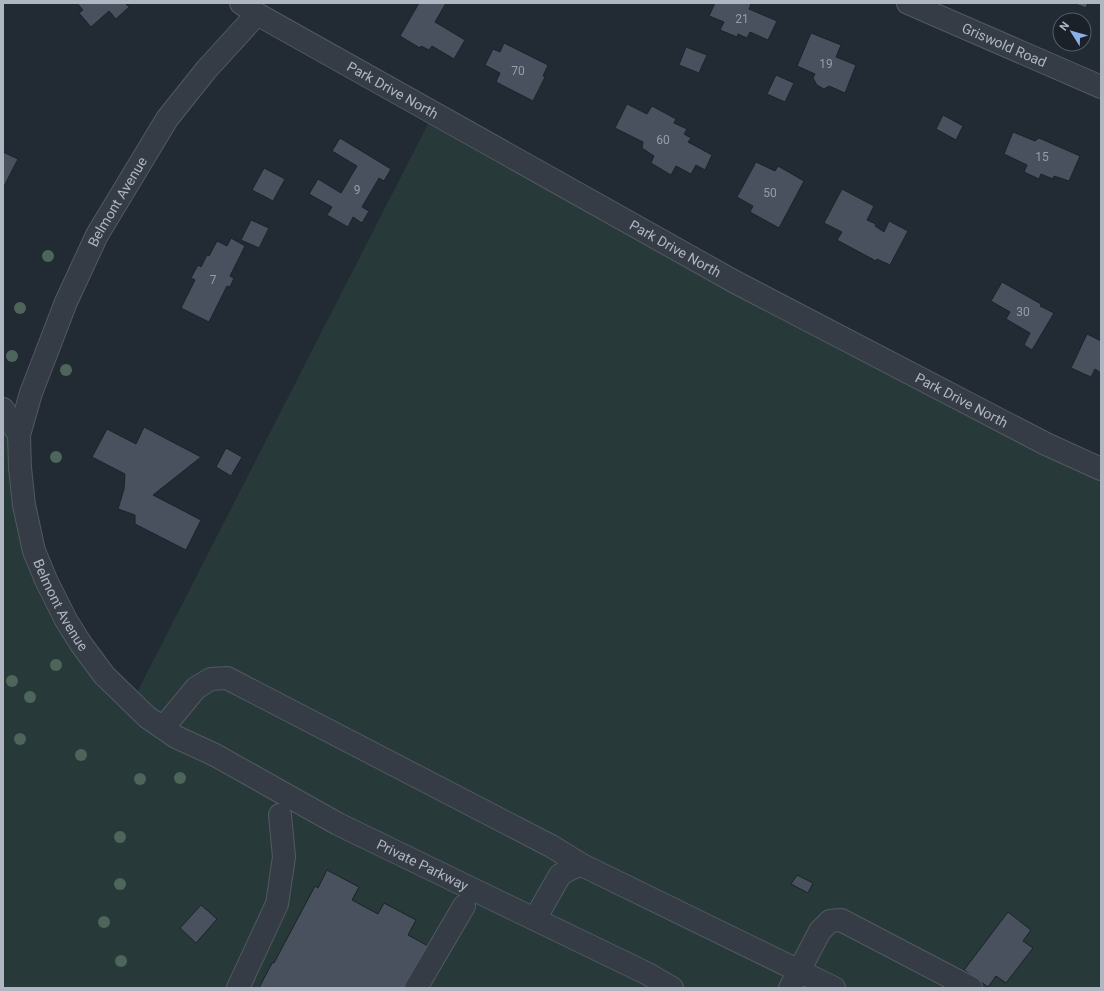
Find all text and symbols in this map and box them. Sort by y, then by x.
house number: 21 [735,12,749,26]
north arrow [1052,12,1092,52]
text: N [1057,19,1072,33]
street label: Griswold Road [960,20,1049,70]
house number: 19 [819,57,833,71]
street label: Park Drive North [344,58,441,122]
house number: 70 [511,64,525,78]
house number: 60 [656,133,670,147]
house number: 15 [1035,150,1049,164]
street label: Belmont Avenue [85,154,150,249]
house number: 9 [354,183,360,197]
house number: 50 [763,186,777,200]
street label: Park Drive North [627,217,724,280]
house number: 7 [210,273,217,287]
house number: 30 [1016,305,1030,319]
street label: Park Drive North [913,369,1011,431]
street label: Belmont Avenue [30,557,91,654]
street label: Private Parkway [374,836,471,894]

